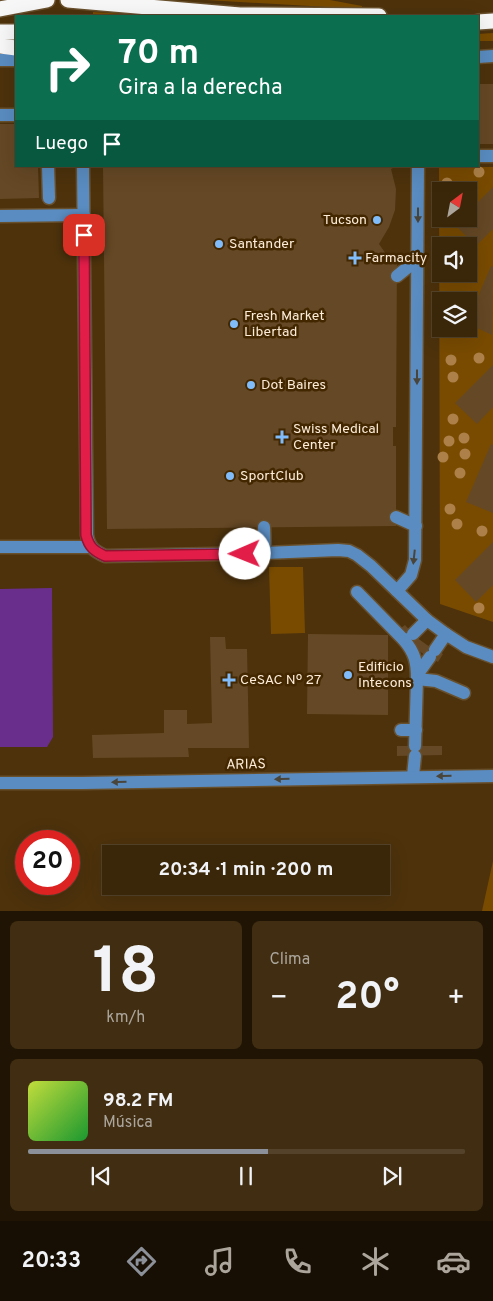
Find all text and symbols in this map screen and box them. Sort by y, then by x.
text: 70 m [118,32,199,76]
icon: right [35,35,100,100]
text: Gira a la derecha [118,75,283,102]
icon: arrive [98,130,126,158]
text: Luego [35,132,88,156]
north arrow [432,182,478,228]
map controls [432,182,477,337]
one-way arrow [414,207,422,223]
place label: Tucson [323,212,367,229]
pin [63,214,105,256]
marker: Tucson [371,214,383,226]
icon: arrive [70,221,98,249]
place label: Santander [229,236,295,253]
button: sound [432,237,477,282]
marker: Santander [213,238,225,250]
place label: Farmacity [365,250,427,267]
marker: Farmacity [349,252,361,264]
button: layers [432,292,477,337]
place label: Fresh Market Libertad [244,308,325,341]
marker: Fresh Market Libertad [228,318,240,330]
one-way arrow [413,370,421,386]
place label: Dot Baires [261,377,326,394]
marker: Dot Baires [245,379,257,391]
place label: Swiss Medical Center [293,421,379,454]
marker: Swiss Medical Center [275,430,289,444]
place label: SportClub [240,468,304,485]
marker: SportClub [224,470,236,482]
position arrow [218,527,270,579]
one-way arrow [410,550,418,566]
place label: Edificio Intecons [358,659,412,692]
marker: Edificio Intecons [342,669,354,681]
place label: CeSAC Nº 27 [240,672,321,689]
marker: CeSAC Nº 27 [222,673,236,687]
street label: ARIAS [226,756,266,774]
one-way arrow [436,772,452,780]
one-way arrow [274,775,290,783]
one-way arrow [111,778,127,786]
speed limit sign: 20 [15,830,80,895]
text: 20:34 · 1 min · 200 m [158,858,334,882]
text: 18 [92,934,159,1016]
text: Clima [270,950,310,970]
text: 20° [335,974,399,1023]
text: − [270,981,288,1017]
text: + [447,981,465,1017]
text: km/h [106,1008,145,1028]
text: 98.2 FM [103,1089,173,1113]
text: Música [103,1113,153,1133]
icon: previous [87,1162,115,1190]
icon: pause [232,1162,260,1190]
icon: next [378,1162,406,1190]
icon: directions [124,1244,159,1279]
icon: music [202,1244,237,1279]
icon: phone [280,1244,315,1279]
icon: climate [358,1244,393,1279]
icon: car [436,1244,471,1279]
text: 20:33 [22,1248,81,1275]

